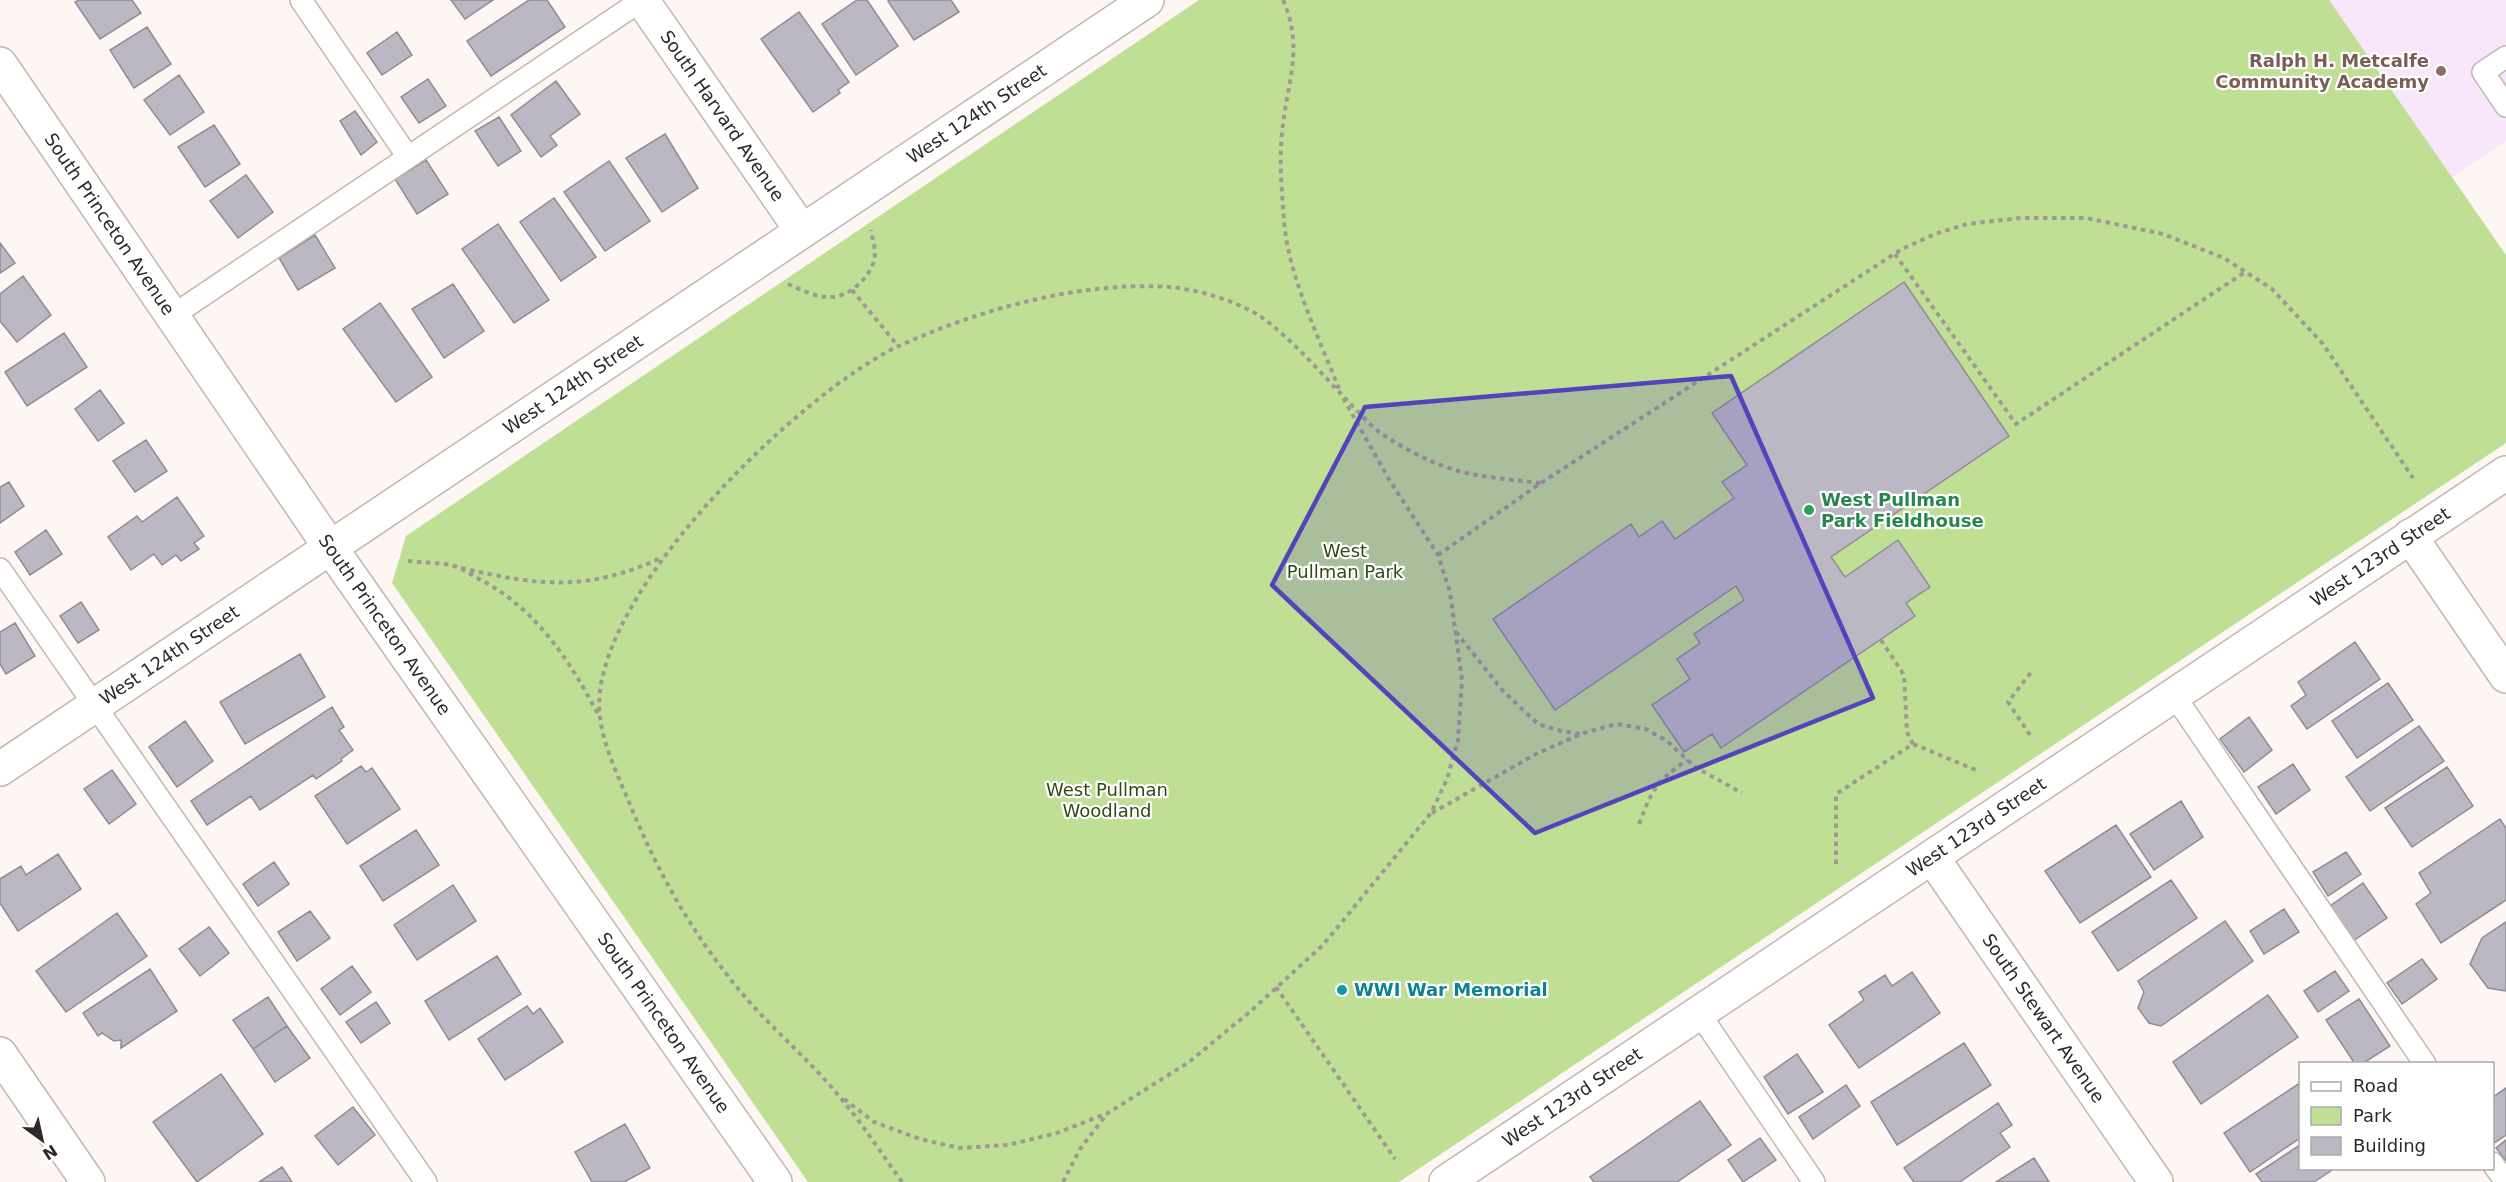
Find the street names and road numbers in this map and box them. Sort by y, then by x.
street label: South Harvard Avenue [656,26,789,205]
street label: West 124th Street [903,60,1050,168]
street label: South Princeton Avenue [40,129,179,319]
street label: West 124th Street [499,330,647,439]
street label: West 123rd Street [2306,503,2454,611]
street label: South Princeton Avenue [315,530,455,719]
street label: West 124th Street [95,601,243,709]
street label: West 123rd Street [1902,773,2050,881]
street label: South Princeton Avenue [593,928,734,1117]
street label: South Stewart Avenue [1978,930,2109,1107]
street label: West 123rd Street [1498,1043,1646,1151]

